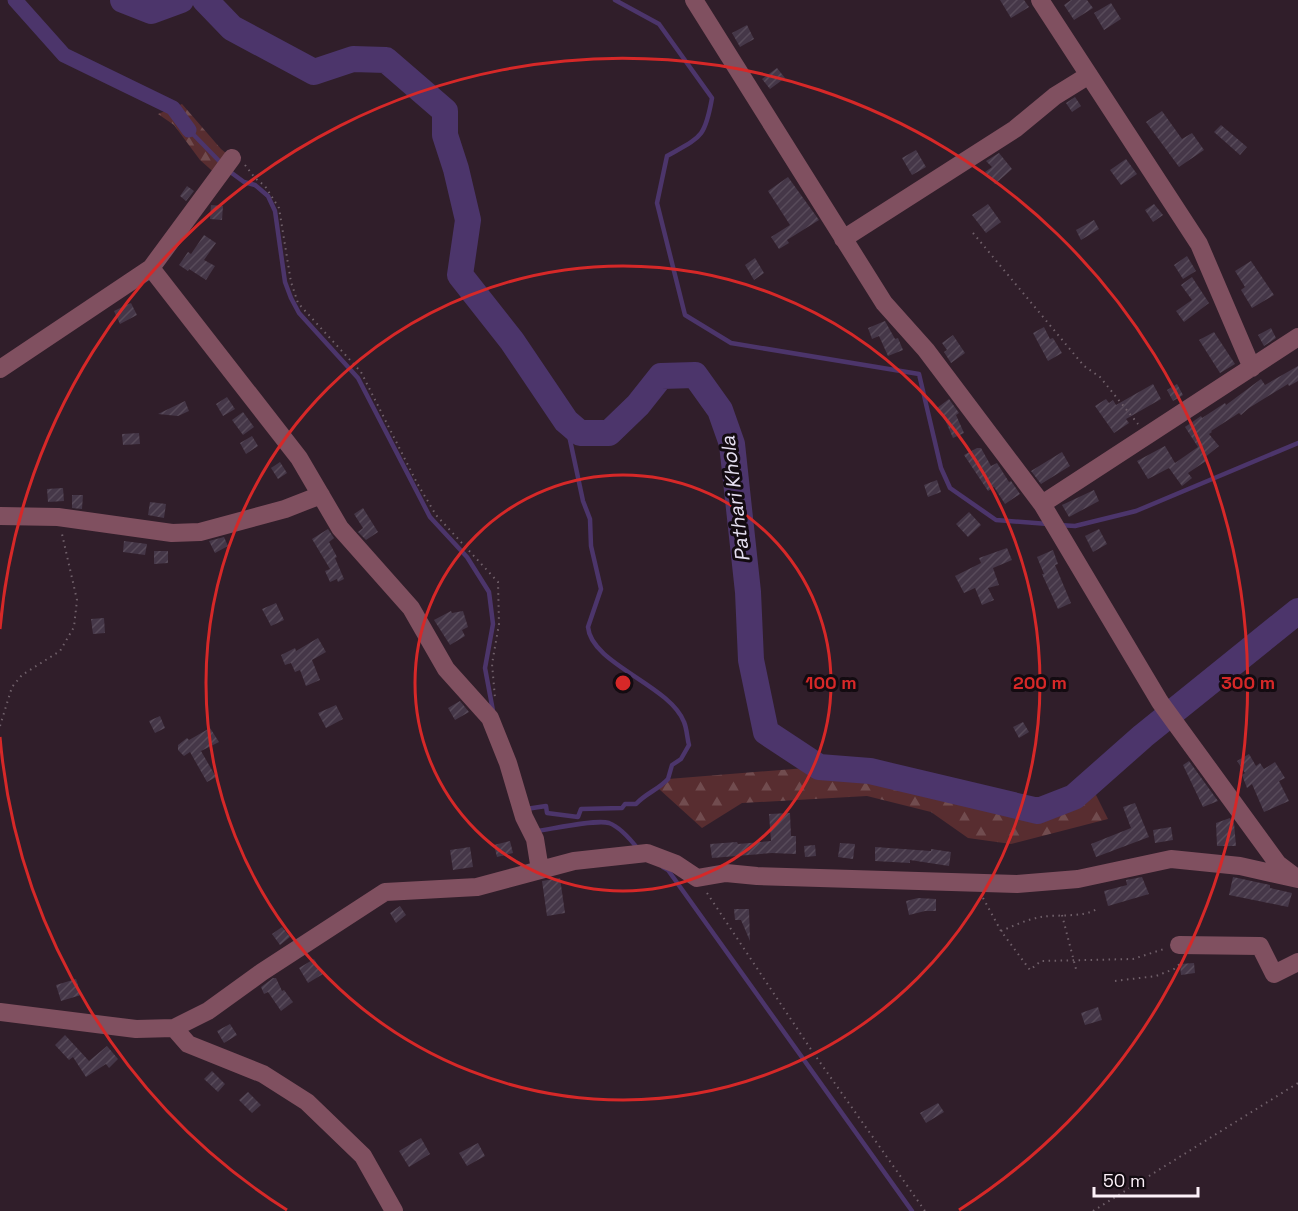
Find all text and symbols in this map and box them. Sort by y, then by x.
water label: Pathari Khola [714,434,756,563]
text: 100 m [805,671,857,694]
text: 200 m [1013,671,1067,694]
text: 300 m [1221,671,1275,694]
centre of rings [613,673,633,693]
scale bar [1094,1160,1198,1198]
text: 50 m [1103,1169,1145,1192]

